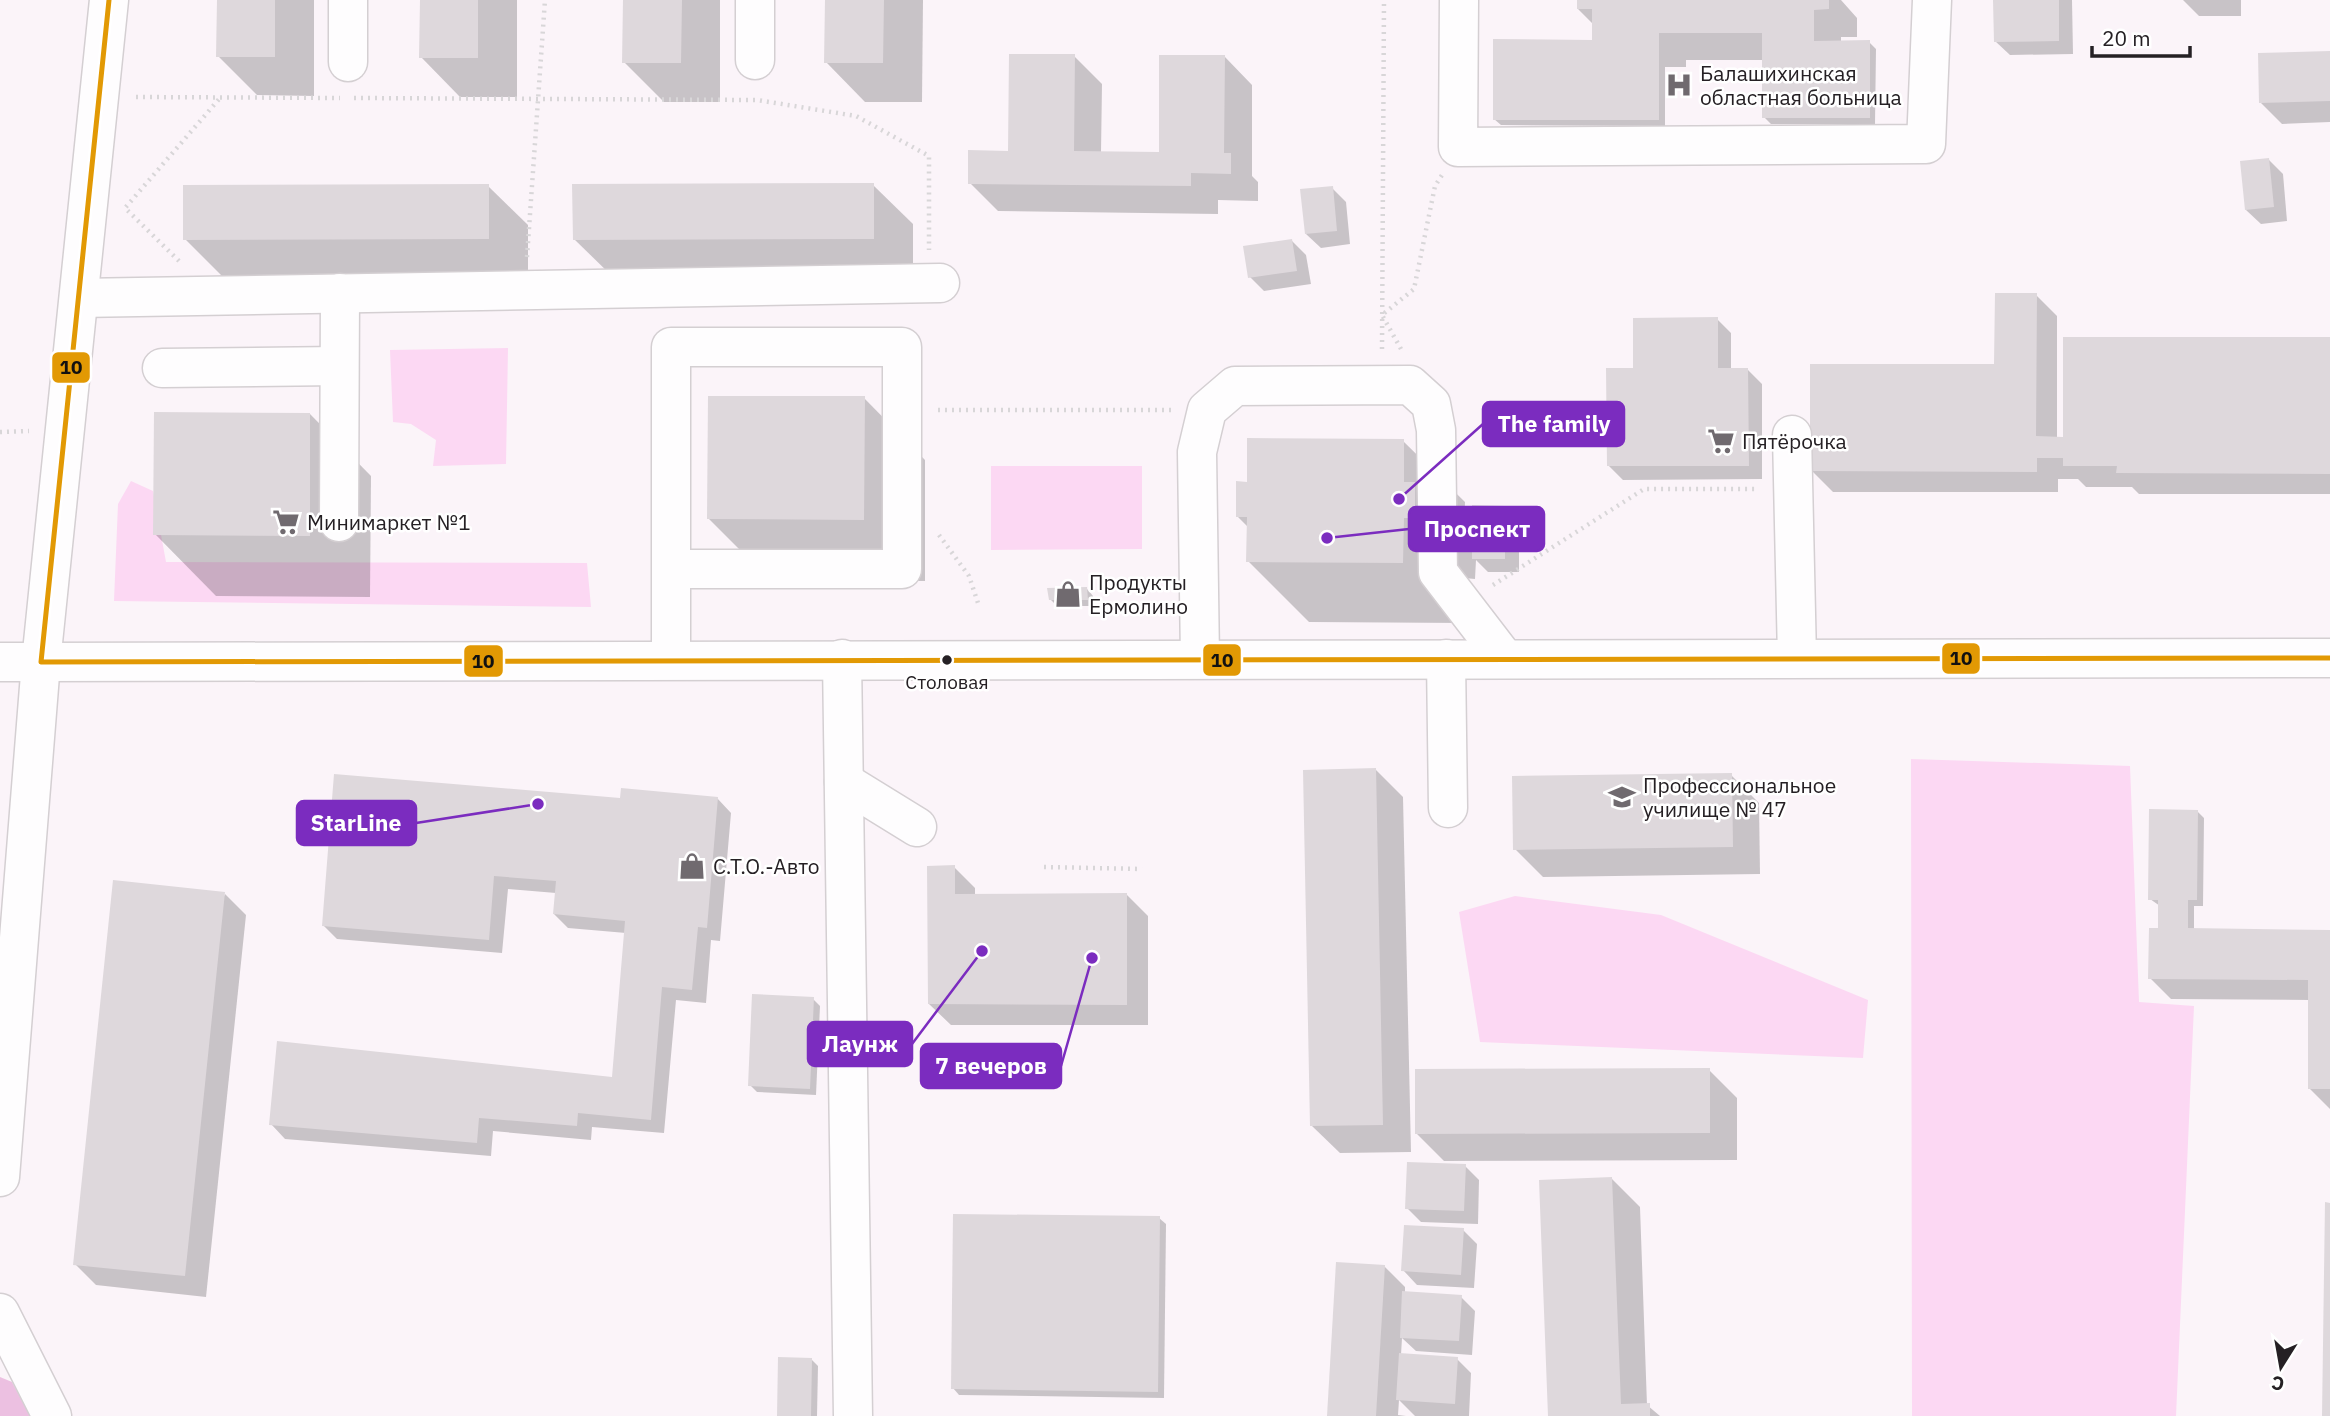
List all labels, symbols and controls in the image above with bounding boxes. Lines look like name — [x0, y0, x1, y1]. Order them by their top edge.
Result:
scale bar — [2092, 14, 2190, 58]
text: 20 m — [2102, 24, 2151, 52]
place label: Балашихинская областная больница — [1700, 59, 1902, 111]
hospital icon: Балашихинская областная больница — [1664, 70, 1694, 100]
line badge: 10 — [51, 351, 91, 384]
text: 10 — [60, 355, 82, 379]
callout: The family — [1483, 402, 1624, 446]
text: The family — [1497, 408, 1611, 438]
supermarket icon: Пятёрочка — [1706, 426, 1736, 456]
place label: Пятёрочка — [1742, 427, 1847, 455]
supermarket icon: Минимаркет №1 — [271, 507, 301, 537]
callout: Проспект — [1409, 507, 1544, 551]
place label: Минимаркет №1 — [307, 508, 471, 536]
text: Проспект — [1424, 513, 1530, 543]
place label: Продукты Ермолино — [1089, 568, 1188, 620]
shop icon: Продукты Ермолино — [1053, 579, 1083, 609]
line badge: 10 — [1941, 642, 1981, 675]
line badge: 10 — [1202, 643, 1242, 677]
line badge: 10 — [463, 644, 504, 678]
text: 10 — [1950, 646, 1972, 670]
text: 10 — [1211, 648, 1233, 672]
text: 10 — [472, 649, 494, 673]
marker: Столовая — [940, 653, 954, 667]
place label: Столовая — [905, 670, 989, 694]
place label: Профессиональное училище № 47 — [1643, 771, 1836, 823]
school or university icon: Профессиональное училище № 47 — [1607, 782, 1637, 812]
callout: StarLine — [297, 801, 416, 845]
text: StarLine — [311, 807, 401, 837]
shop icon: С.Т.О.-Авто — [677, 851, 707, 881]
place label: С.Т.О.-Авто — [713, 852, 820, 880]
callout: Лаунж — [808, 1022, 912, 1066]
text: Лаунж — [822, 1028, 898, 1058]
callout: 7 вечеров — [921, 1044, 1061, 1088]
text: 7 вечеров — [935, 1050, 1047, 1080]
north arrow — [2246, 1332, 2316, 1402]
text: С — [2269, 1371, 2286, 1397]

